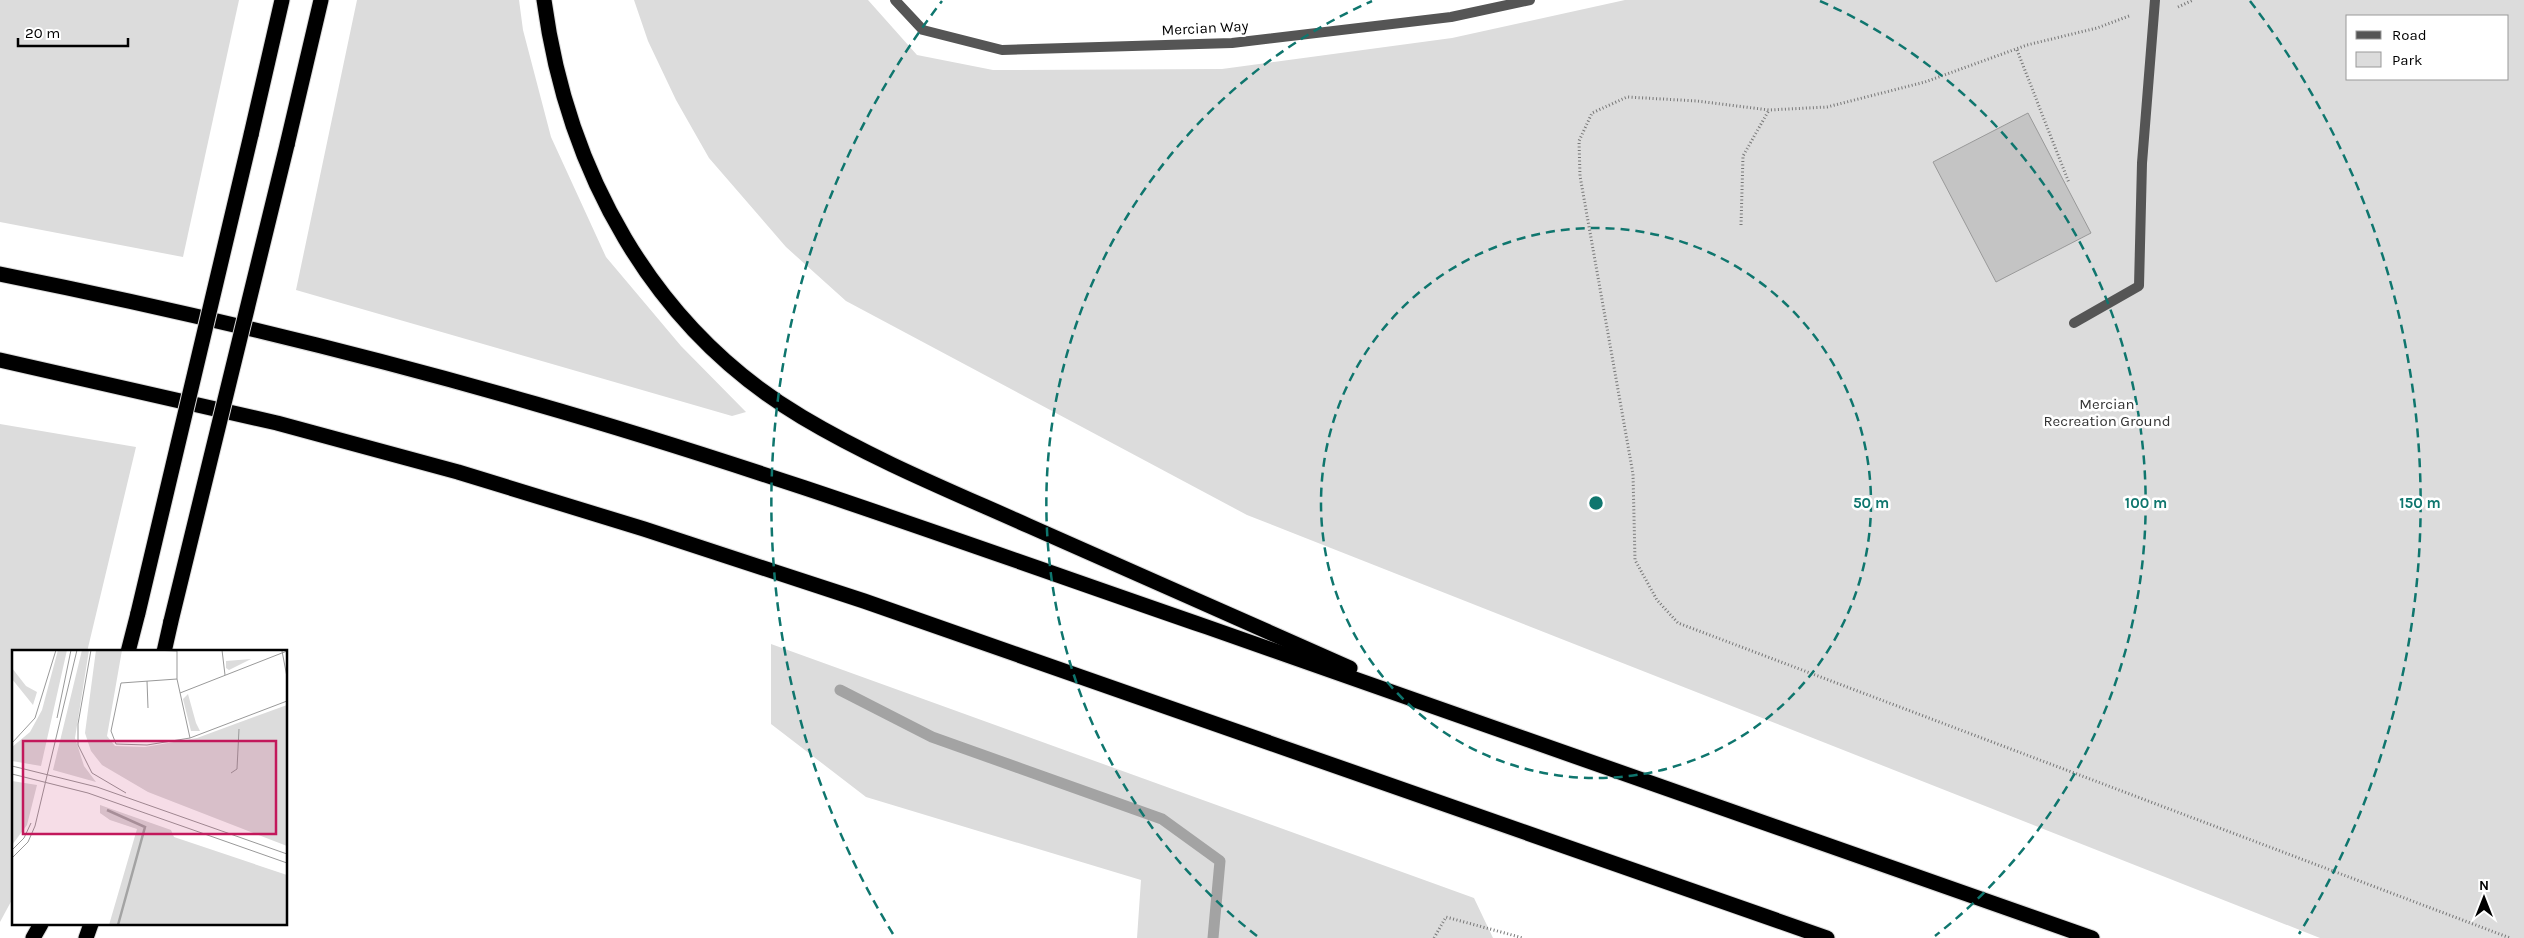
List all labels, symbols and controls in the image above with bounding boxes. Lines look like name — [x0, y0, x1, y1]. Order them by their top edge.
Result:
scale bar — [18, 15, 128, 47]
legend — [2346, 15, 2509, 80]
street label: Mercian Way — [1161, 17, 1249, 39]
text: 20 m — [25, 24, 60, 42]
text: Road — [2392, 26, 2427, 44]
text: Park — [2392, 51, 2422, 69]
park label: Mercian Recreation Ground — [2043, 395, 2171, 430]
centre of rings — [1587, 494, 1605, 512]
text: 50 m — [1853, 494, 1889, 512]
text: 100 m — [2125, 494, 2167, 512]
text: 150 m — [2399, 494, 2441, 512]
inset map — [12, 650, 288, 926]
north arrow — [2459, 873, 2509, 923]
text: N — [2479, 877, 2489, 894]

